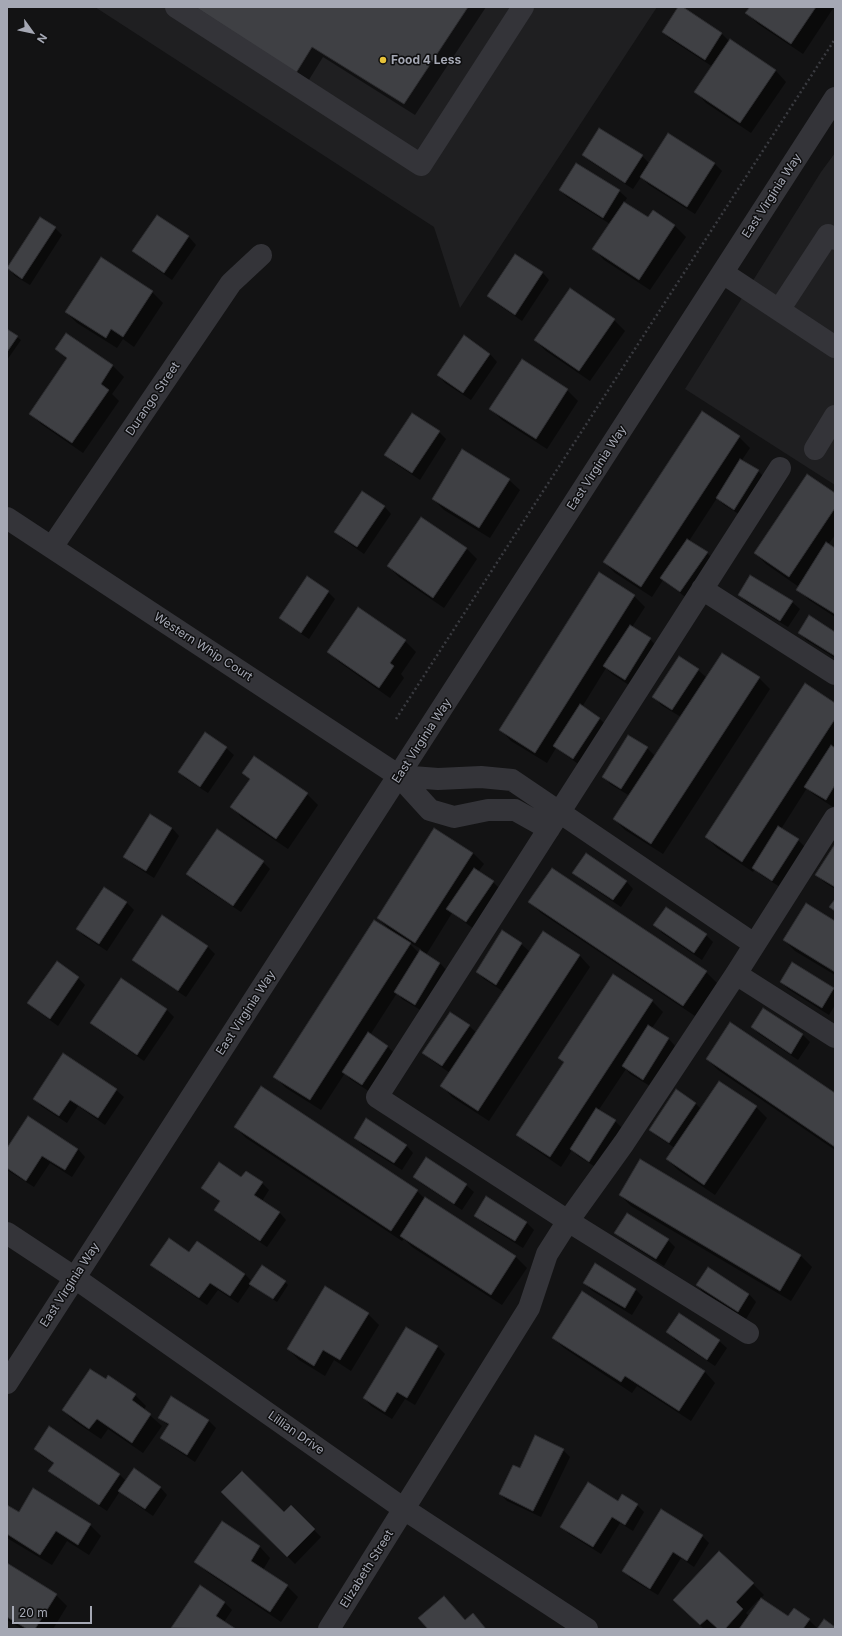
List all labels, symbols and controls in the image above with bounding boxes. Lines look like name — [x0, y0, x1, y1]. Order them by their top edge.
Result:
north arrow — [12, 12, 52, 52]
text: N — [34, 31, 50, 46]
place label: Food 4 Less — [391, 53, 461, 67]
marker: Food 4 Less — [378, 55, 388, 65]
street label: East Virginia Way — [739, 151, 805, 241]
street label: Durango Street — [123, 359, 183, 439]
street label: East Virginia Way — [564, 423, 630, 513]
street label: Western Whip Court — [151, 610, 255, 684]
street label: East Virginia Way — [389, 696, 455, 786]
street label: East Virginia Way — [213, 968, 279, 1058]
street label: East Virginia Way — [37, 1240, 103, 1330]
street label: Lillian Drive — [265, 1408, 327, 1458]
street label: Elizabeth Street — [337, 1527, 397, 1611]
scale bar — [14, 1598, 94, 1624]
text: 20 m — [19, 1605, 48, 1620]

